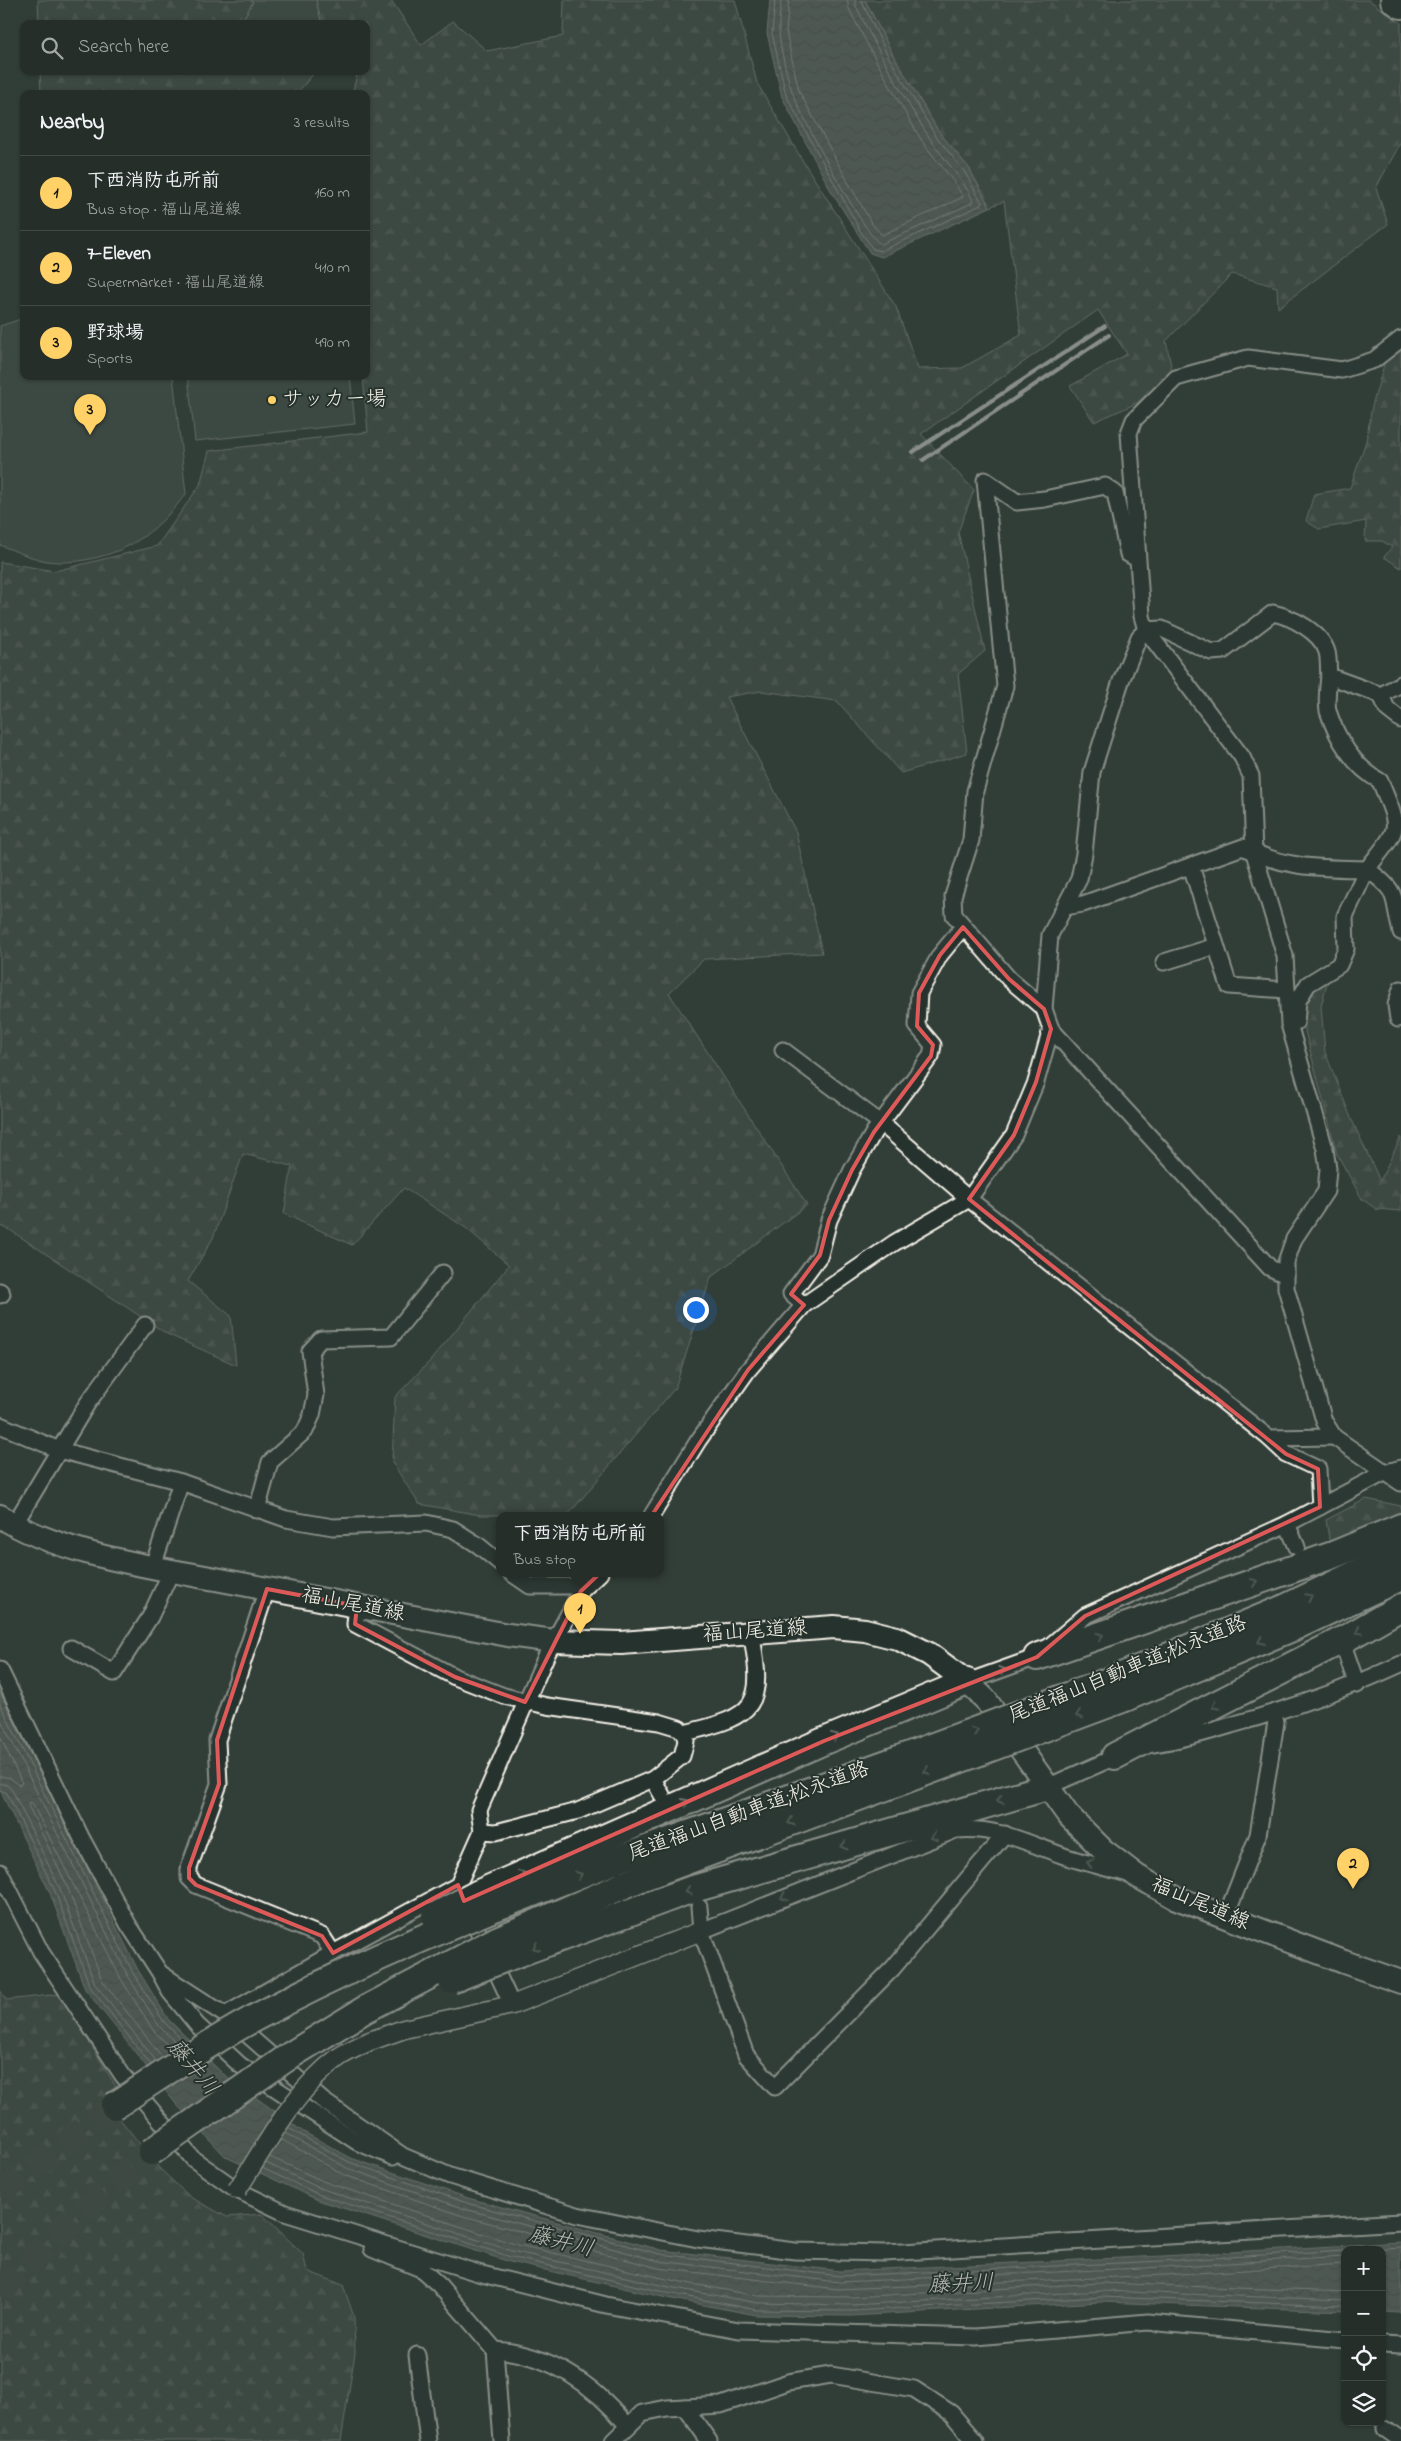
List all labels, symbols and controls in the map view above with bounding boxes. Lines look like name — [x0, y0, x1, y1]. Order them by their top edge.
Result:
search box — [20, 20, 370, 75]
icon: search — [38, 34, 66, 62]
text: Search here — [78, 34, 169, 61]
text: Nearby — [40, 108, 104, 138]
text: 3 results — [294, 111, 350, 135]
text: 下西消防屯所前 — [87, 168, 220, 195]
text: 1 — [53, 181, 59, 205]
text: 160 m — [315, 181, 350, 205]
text: Bus stop · 福山尾道線 — [87, 198, 241, 222]
text: 7-Eleven — [87, 241, 151, 268]
text: 2 — [52, 256, 60, 280]
text: 410 m — [315, 256, 350, 280]
text: Supermarket · 福山尾道線 — [87, 271, 264, 295]
text: 野球場 — [87, 320, 144, 347]
text: 3 — [53, 331, 59, 355]
text: 490 m — [315, 331, 350, 355]
text: Sports — [87, 347, 133, 371]
place label: サッカー場 — [282, 385, 387, 415]
pin: 3 — [74, 394, 106, 435]
marker: サッカー場 — [266, 394, 278, 406]
your location — [683, 1297, 709, 1323]
popup — [496, 1512, 664, 1577]
text: 下西消防屯所前 — [513, 1521, 647, 1548]
text: Bus stop — [513, 1548, 576, 1572]
one-way arrow — [1249, 1578, 1257, 1588]
street label: 福山尾道線 — [299, 1580, 407, 1630]
one-way arrow — [1304, 1592, 1313, 1603]
pin: 1 — [564, 1593, 596, 1634]
street label: 尾道福山自動車道;松永道路 — [1004, 1608, 1252, 1732]
street label: 福山尾道線 — [702, 1613, 808, 1651]
one-way arrow — [1355, 1625, 1364, 1635]
one-way arrow — [1095, 1631, 1104, 1641]
one-way arrow — [1257, 1635, 1266, 1645]
one-way arrow — [998, 1666, 1006, 1676]
one-way arrow — [1211, 1700, 1220, 1710]
one-way arrow — [1075, 1709, 1084, 1719]
one-way arrow — [970, 1726, 978, 1736]
one-way arrow — [830, 1732, 839, 1743]
street label: 尾道福山自動車道;松永道路 — [624, 1754, 874, 1870]
one-way arrow — [923, 1765, 932, 1775]
one-way arrow — [997, 1795, 1005, 1805]
one-way arrow — [681, 1797, 690, 1808]
one-way arrow — [787, 1816, 796, 1826]
one-way arrow — [931, 1831, 939, 1841]
one-way arrow — [841, 1840, 849, 1850]
pin: 2 — [1337, 1848, 1369, 1889]
one-way arrow — [1086, 1858, 1095, 1869]
one-way arrow — [517, 1870, 526, 1881]
street label: 福山尾道線 — [1146, 1870, 1254, 1938]
one-way arrow — [574, 1871, 583, 1881]
one-way arrow — [685, 1885, 693, 1895]
one-way arrow — [780, 1891, 789, 1902]
one-way arrow — [532, 1940, 541, 1951]
water label: 藤井川 — [159, 2032, 225, 2104]
water label: 藤井川 — [525, 2219, 597, 2267]
map controls — [1341, 2246, 1386, 2426]
button: + — [1341, 2246, 1386, 2291]
water label: 藤井川 — [927, 2268, 995, 2302]
button: − — [1341, 2291, 1386, 2336]
button: locate — [1341, 2336, 1386, 2381]
button: layers — [1341, 2381, 1386, 2426]

